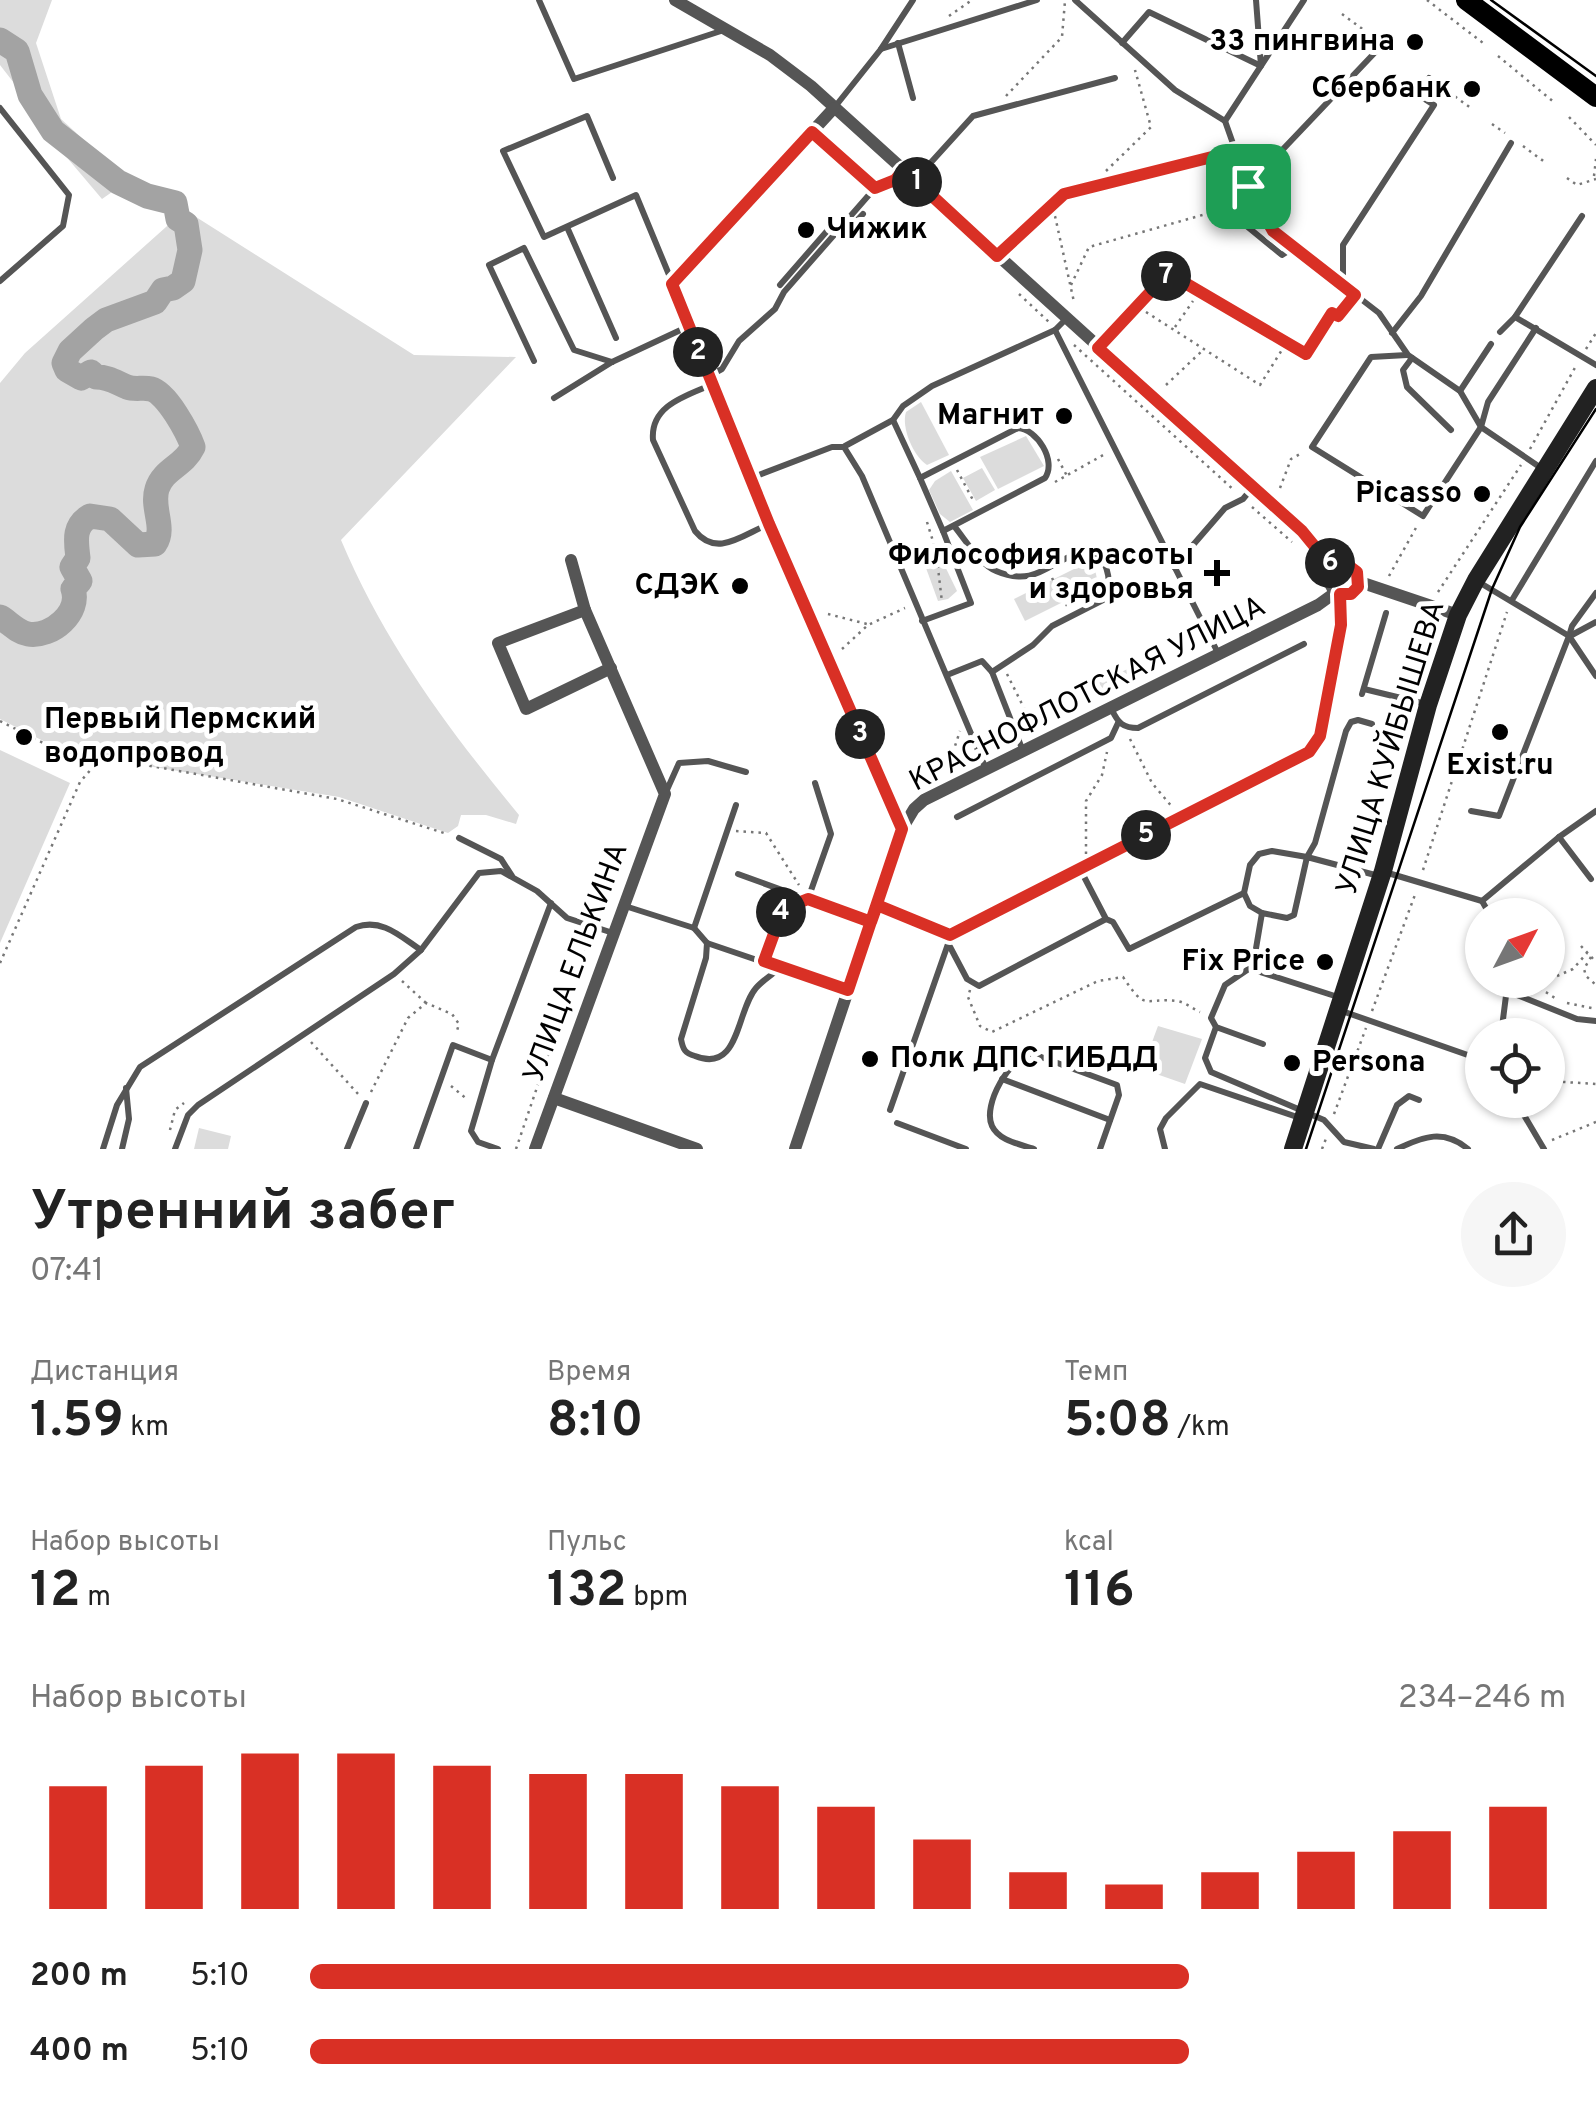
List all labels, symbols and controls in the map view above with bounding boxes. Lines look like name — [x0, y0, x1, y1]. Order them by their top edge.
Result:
place label: 33 пингвина — [1209, 24, 1395, 61]
marker: 33 пингвина — [1404, 31, 1426, 53]
place label: Сбербанк — [1311, 71, 1452, 108]
marker: Сбербанк — [1461, 78, 1483, 100]
pin — [1206, 144, 1291, 229]
pin: 1 — [892, 157, 942, 207]
icon: arrive — [1221, 159, 1276, 214]
text: 1 — [911, 164, 923, 200]
place label: Чижик — [826, 212, 928, 249]
marker: Чижик — [795, 219, 817, 241]
pin: 7 — [1141, 251, 1191, 301]
text: 7 — [1158, 258, 1174, 294]
pin: 2 — [673, 327, 723, 377]
text: 2 — [689, 334, 707, 370]
place label: Магнит — [937, 398, 1044, 435]
marker: Магнит — [1053, 405, 1075, 427]
place label: Picasso — [1355, 476, 1462, 513]
marker: Picasso — [1471, 483, 1493, 505]
place label: Философия красоты и здоровья — [888, 538, 1194, 609]
pin: 6 — [1305, 538, 1355, 588]
text: 6 — [1321, 545, 1339, 581]
marker: Философия красоты и здоровья — [1204, 560, 1230, 586]
place label: СДЭК — [634, 568, 720, 605]
marker: СДЭК — [729, 575, 751, 597]
street label: КРАСНОФЛОТСКАЯ УЛИЦА — [904, 589, 1272, 801]
street label: УЛИЦА КУЙБЫШЕВА — [1327, 595, 1454, 900]
place label: Первый Пермский водопровод — [44, 702, 316, 773]
pin: 3 — [835, 709, 885, 759]
text: 3 — [852, 716, 868, 752]
marker: Exist.ru — [1489, 721, 1511, 743]
marker: Первый Пермский водопровод — [13, 726, 35, 748]
place label: Exist.ru — [1446, 748, 1554, 785]
pin: 5 — [1121, 810, 1171, 860]
text: 5 — [1137, 817, 1155, 853]
street label: УЛИЦА ЕЛЬКИНА — [516, 838, 638, 1088]
pin: 4 — [756, 887, 806, 937]
text: 4 — [772, 894, 790, 930]
north arrow — [1465, 898, 1565, 998]
map controls — [1465, 898, 1565, 1118]
place label: Fix Price — [1182, 944, 1305, 981]
marker: Fix Price — [1314, 951, 1336, 973]
button: locate — [1465, 1018, 1565, 1118]
place label: Полк ДПС ГИБДД — [890, 1041, 1158, 1078]
place label: Persona — [1312, 1045, 1426, 1082]
marker: Полк ДПС ГИБДД — [859, 1048, 881, 1070]
marker: Persona — [1281, 1052, 1303, 1074]
text: Утренний забег — [30, 1179, 455, 1249]
button: share — [1461, 1182, 1566, 1287]
text: 07:41 — [30, 1252, 104, 1292]
text: Дистанция — [30, 1355, 179, 1391]
text: Время — [547, 1355, 631, 1391]
text: Темп — [1064, 1355, 1128, 1391]
text: 1.59 — [30, 1391, 124, 1454]
text: 8:10 — [547, 1391, 643, 1454]
text: 5:08 — [1064, 1391, 1171, 1454]
text: km — [124, 1410, 169, 1446]
text: /km — [1171, 1410, 1230, 1446]
text: Набор высоты — [30, 1525, 220, 1561]
text: Пульс — [547, 1525, 627, 1561]
text: kcal — [1064, 1525, 1114, 1561]
text: 12 — [30, 1561, 81, 1624]
text: 132 — [547, 1561, 627, 1624]
text: 116 — [1064, 1561, 1135, 1624]
text: m — [81, 1580, 111, 1616]
text: bpm — [627, 1580, 688, 1616]
text: Набор высоты — [30, 1679, 247, 1719]
text: 234–246 m — [1398, 1679, 1566, 1719]
text: 200 m — [30, 1957, 128, 1997]
text: 5:10 — [190, 1957, 250, 1997]
text: 400 m — [30, 2032, 129, 2072]
text: 5:10 — [190, 2032, 250, 2072]

